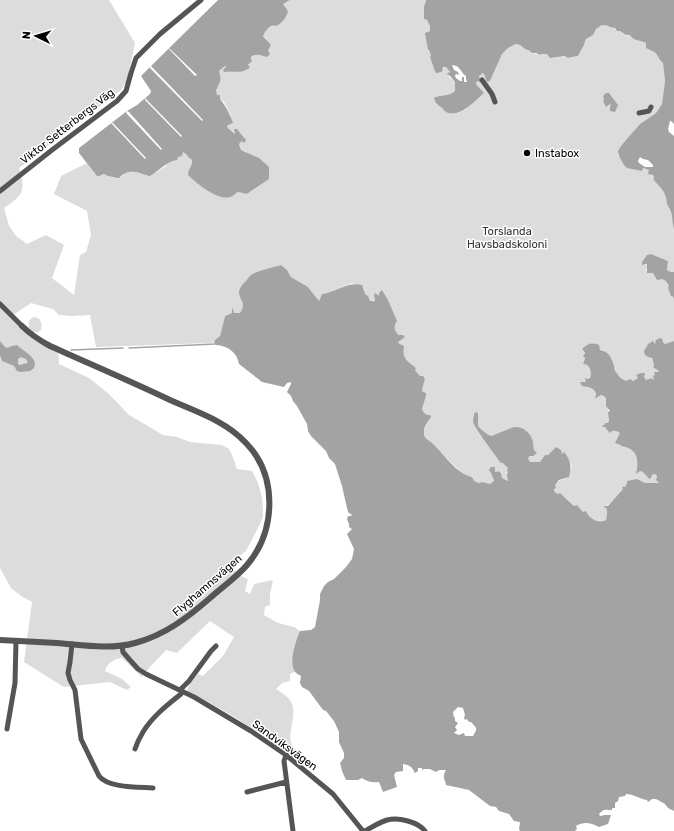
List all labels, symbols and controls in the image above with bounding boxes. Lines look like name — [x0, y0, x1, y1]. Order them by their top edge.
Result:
north arrow — [16, 16, 56, 56]
text: N — [20, 31, 33, 40]
street label: Viktor Setterbergs Väg — [18, 86, 117, 167]
place label: Instabox — [535, 147, 579, 160]
marker: Instabox — [522, 148, 532, 158]
park label: Torslanda Havsbadskoloni — [467, 225, 547, 251]
street label: Flyghamnsvägen — [170, 552, 245, 619]
street label: Sandviksvägen — [250, 717, 320, 773]

